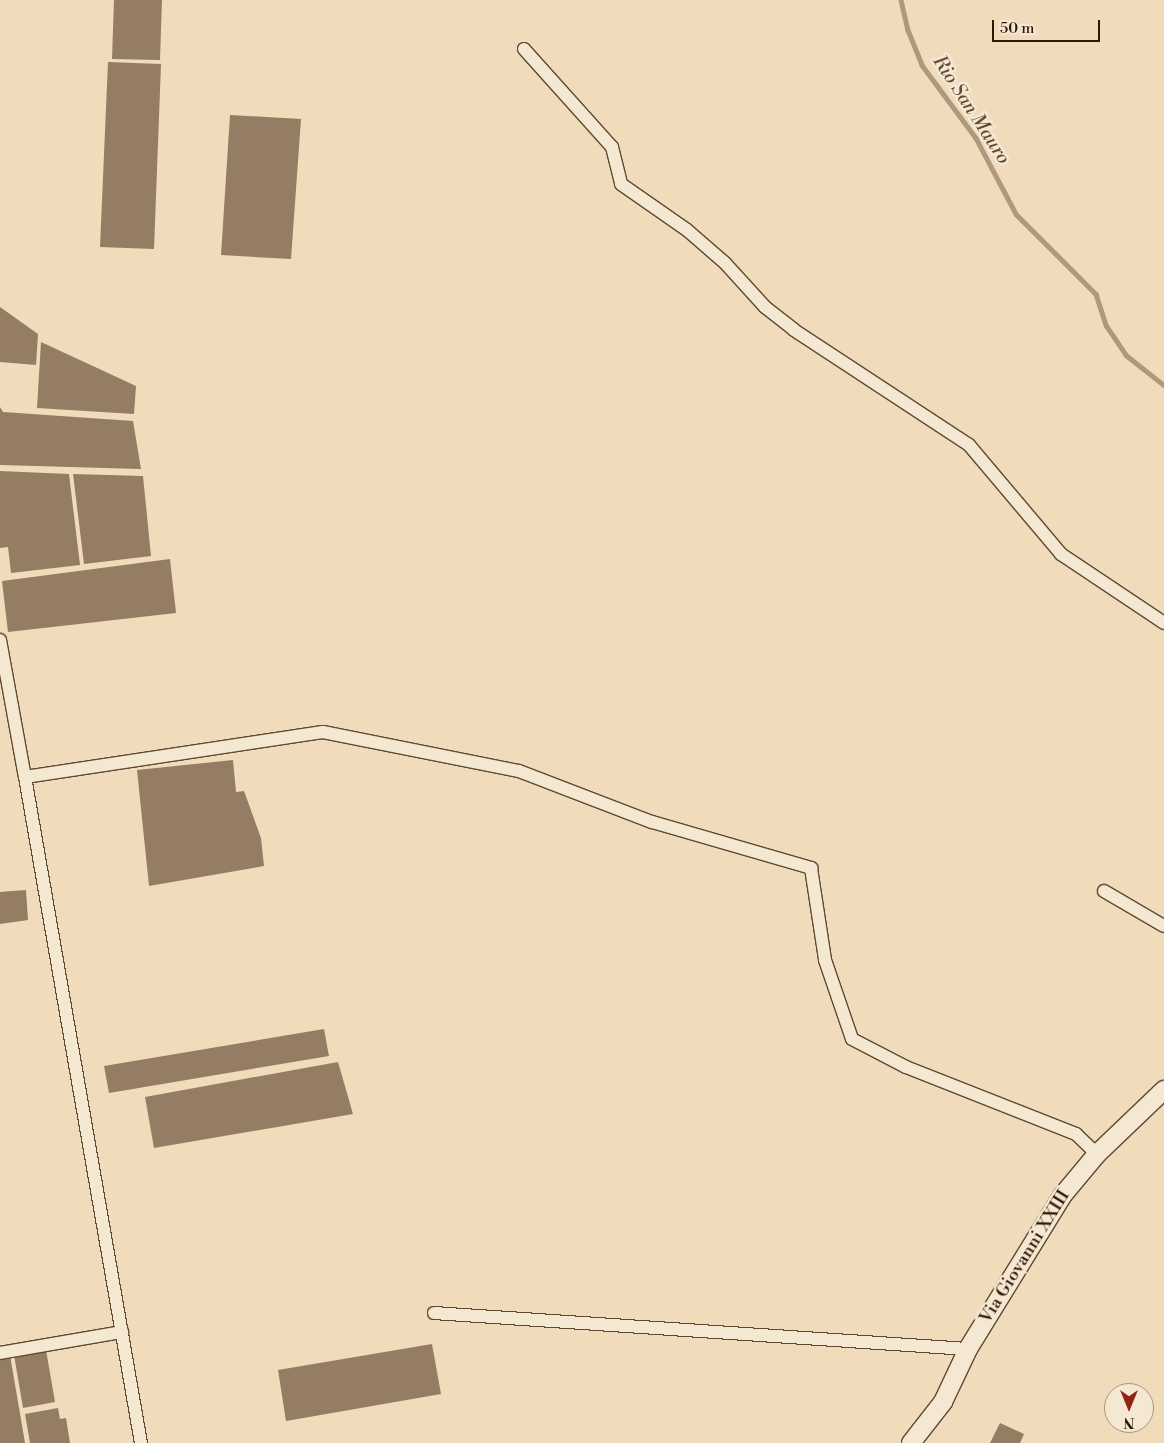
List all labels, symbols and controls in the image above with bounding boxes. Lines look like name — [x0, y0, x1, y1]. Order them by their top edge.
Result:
scale bar — [994, 10, 1102, 42]
text: 50 m — [1000, 19, 1034, 38]
water label: Rio San Mauro — [927, 51, 1015, 169]
street label: Via Giovanni XXIII — [975, 1186, 1075, 1328]
north arrow — [1104, 1383, 1154, 1433]
text: N — [1123, 1413, 1135, 1431]

